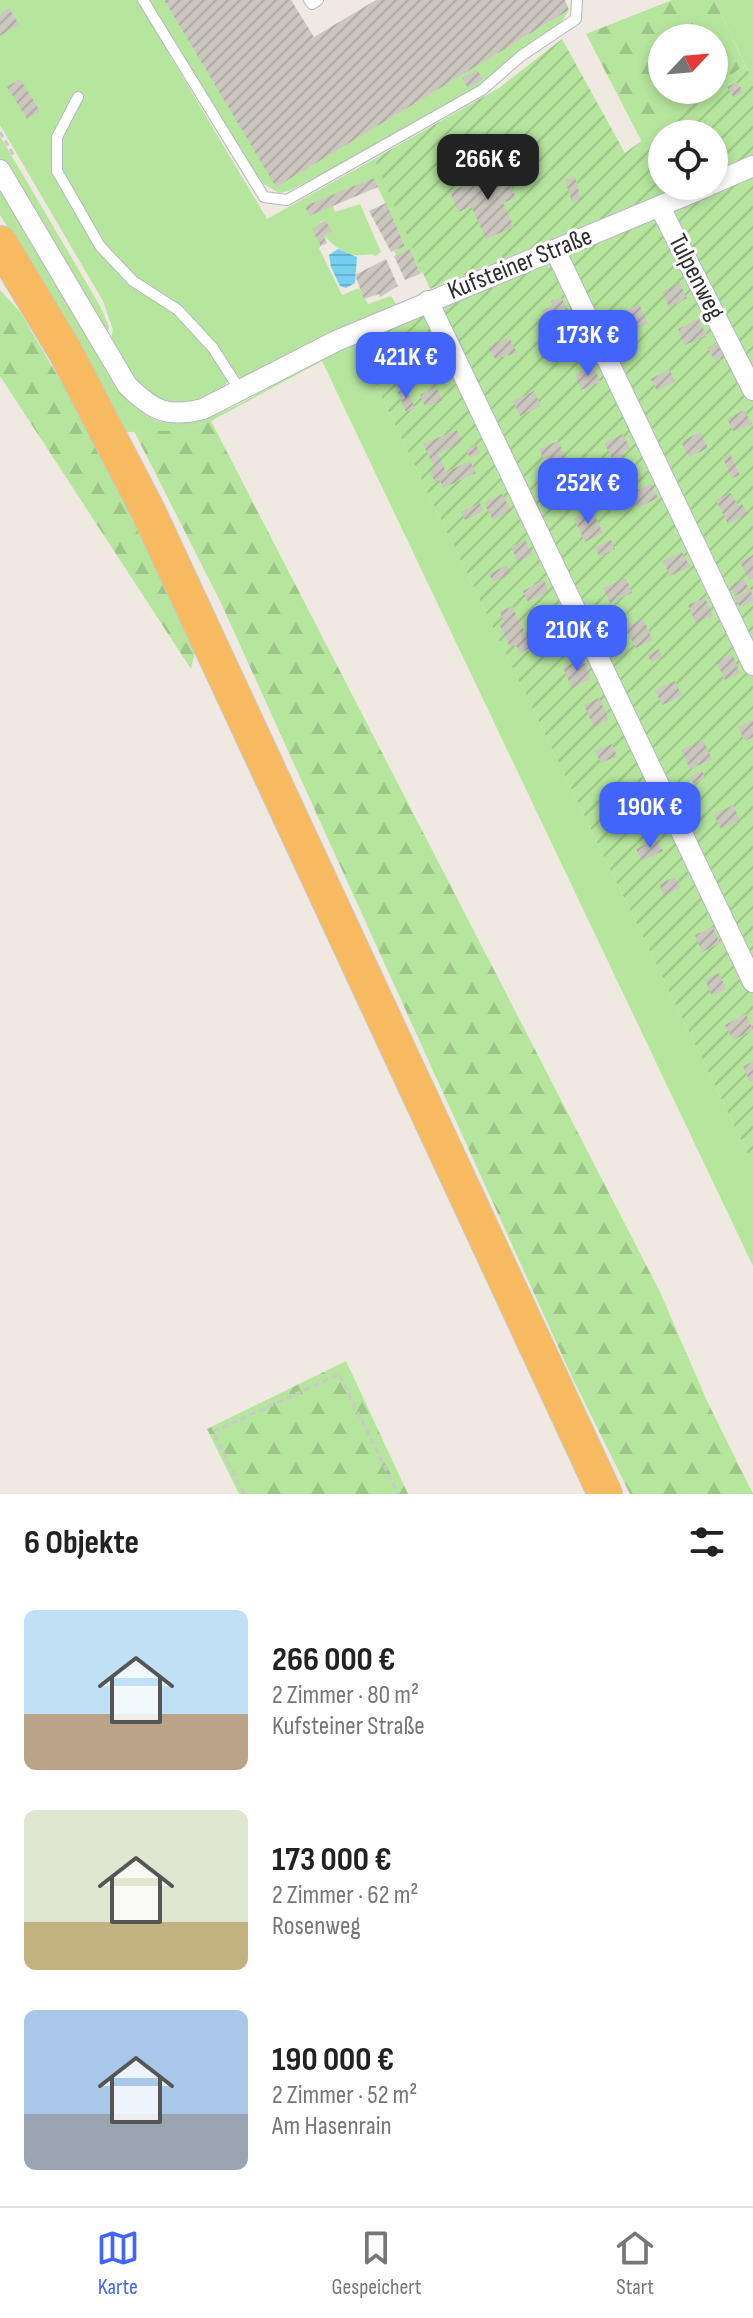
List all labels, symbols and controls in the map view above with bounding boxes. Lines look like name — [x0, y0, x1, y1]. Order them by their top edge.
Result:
north arrow — [648, 24, 728, 104]
map controls — [648, 24, 728, 200]
button: locate — [648, 120, 728, 200]
pin: 266K € — [423, 134, 553, 202]
text: 266K € — [455, 144, 521, 175]
street label: Kufsteiner Straße — [443, 221, 597, 307]
street label: Tulpenweg — [661, 229, 731, 325]
pin: 173K € — [523, 310, 653, 378]
text: 173K € — [556, 320, 620, 351]
pin: 421K € — [341, 332, 471, 400]
text: 421K € — [374, 342, 438, 373]
pin: 252K € — [523, 458, 653, 526]
text: 252K € — [556, 468, 620, 499]
pin: 210K € — [512, 605, 642, 673]
text: 210K € — [545, 615, 609, 646]
pin: 190K € — [585, 782, 715, 850]
text: 190K € — [617, 792, 683, 823]
icon: filters — [685, 1520, 729, 1564]
text: 6 Objekte — [24, 1522, 139, 1563]
text: 266 000 € — [272, 1639, 395, 1680]
icon: home — [88, 1642, 184, 1738]
text: 2 Zimmer · 80 m² — [272, 1680, 419, 1711]
text: Kufsteiner Straße — [272, 1711, 425, 1742]
text: 173 000 € — [272, 1839, 392, 1880]
icon: home — [88, 1842, 184, 1938]
text: 2 Zimmer · 62 m² — [272, 1880, 418, 1911]
text: Rosenweg — [272, 1911, 361, 1942]
text: 190 000 € — [272, 2039, 394, 2080]
icon: home — [88, 2042, 184, 2138]
text: 2 Zimmer · 52 m² — [272, 2080, 417, 2111]
text: Am Hasenrain — [272, 2111, 392, 2142]
tab: Karte — [96, 2226, 140, 2301]
tab: Gespeichert — [331, 2226, 422, 2301]
tab: Start — [613, 2226, 657, 2301]

